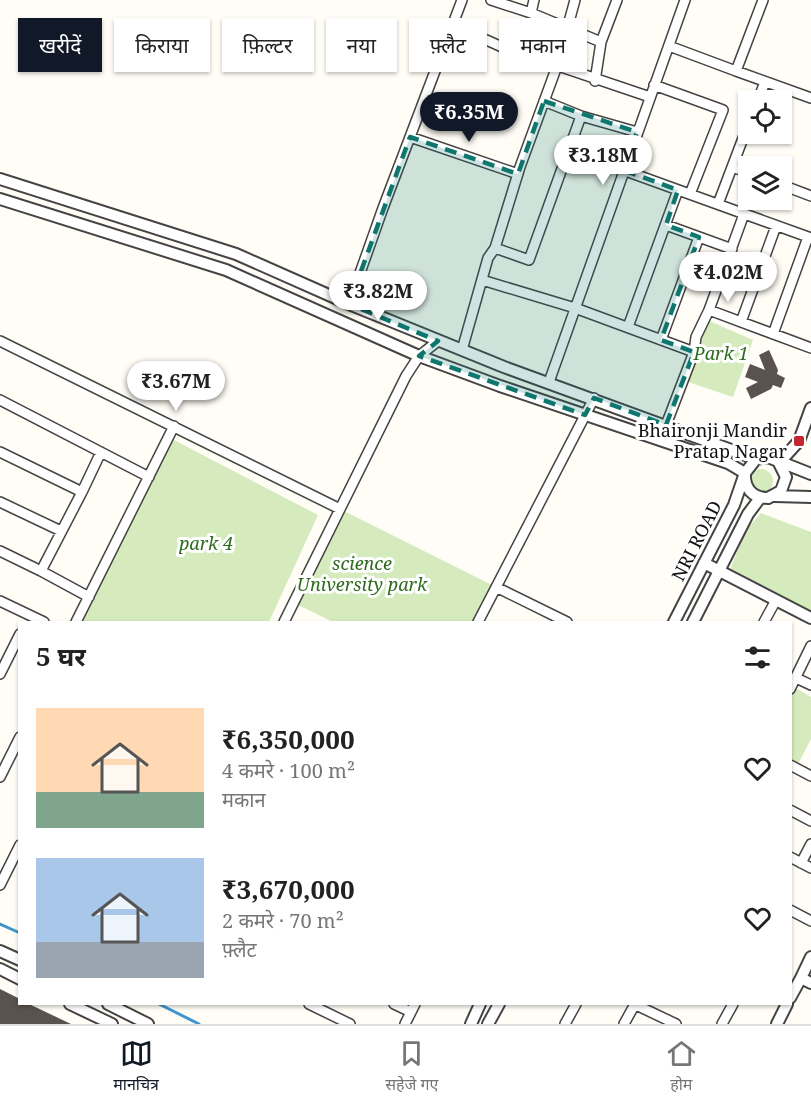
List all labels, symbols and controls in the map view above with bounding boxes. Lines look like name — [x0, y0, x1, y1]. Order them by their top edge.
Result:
chip: खरीदें — [18, 18, 102, 72]
chip: किराया — [114, 18, 210, 72]
chip: फ़िल्टर — [222, 18, 314, 72]
chip: नया — [326, 18, 397, 72]
chip: फ़्लैट — [409, 18, 487, 72]
chip: मकान — [499, 18, 587, 72]
map controls — [738, 90, 792, 210]
button: locate — [738, 90, 792, 144]
pin: ₹6.35M — [420, 92, 518, 143]
text: ₹6.35M — [434, 98, 504, 125]
pin: ₹3.18M — [554, 135, 652, 186]
text: ₹3.18M — [568, 141, 638, 168]
button: layers — [738, 156, 792, 210]
pin: ₹4.02M — [679, 252, 777, 303]
text: ₹4.02M — [693, 258, 763, 285]
pin: ₹3.82M — [329, 271, 427, 322]
text: ₹3.82M — [343, 277, 413, 304]
park label: Park 1 — [693, 341, 749, 365]
pin: ₹3.67M — [127, 361, 225, 412]
text: ₹3.67M — [141, 367, 211, 394]
place label: Bhaironji Mandir Pratap Nagar — [638, 418, 788, 463]
marker: Bhaironji Mandir Pratap Nagar — [792, 434, 806, 448]
street label: NRI ROAD — [666, 496, 727, 585]
park label: park 4 — [178, 531, 233, 555]
park label: science University park — [297, 551, 428, 596]
text: 5 घर — [36, 638, 86, 674]
icon: filters — [741, 641, 774, 674]
text: ₹6,350,000 — [222, 721, 355, 757]
icon: home — [84, 732, 156, 804]
icon: heart — [741, 752, 774, 785]
text: 4 कमरे · 100 m² — [222, 757, 355, 784]
text: मकान — [222, 786, 266, 813]
text: ₹3,670,000 — [222, 871, 355, 907]
icon: home — [84, 882, 156, 954]
icon: heart — [741, 902, 774, 935]
text: 2 कमरे · 70 m² — [222, 907, 344, 934]
text: फ़्लैट — [222, 936, 257, 963]
tab: मानचित्र — [113, 1037, 159, 1097]
tab: सहेजे गए — [385, 1037, 438, 1097]
tab: होम — [665, 1037, 698, 1097]

